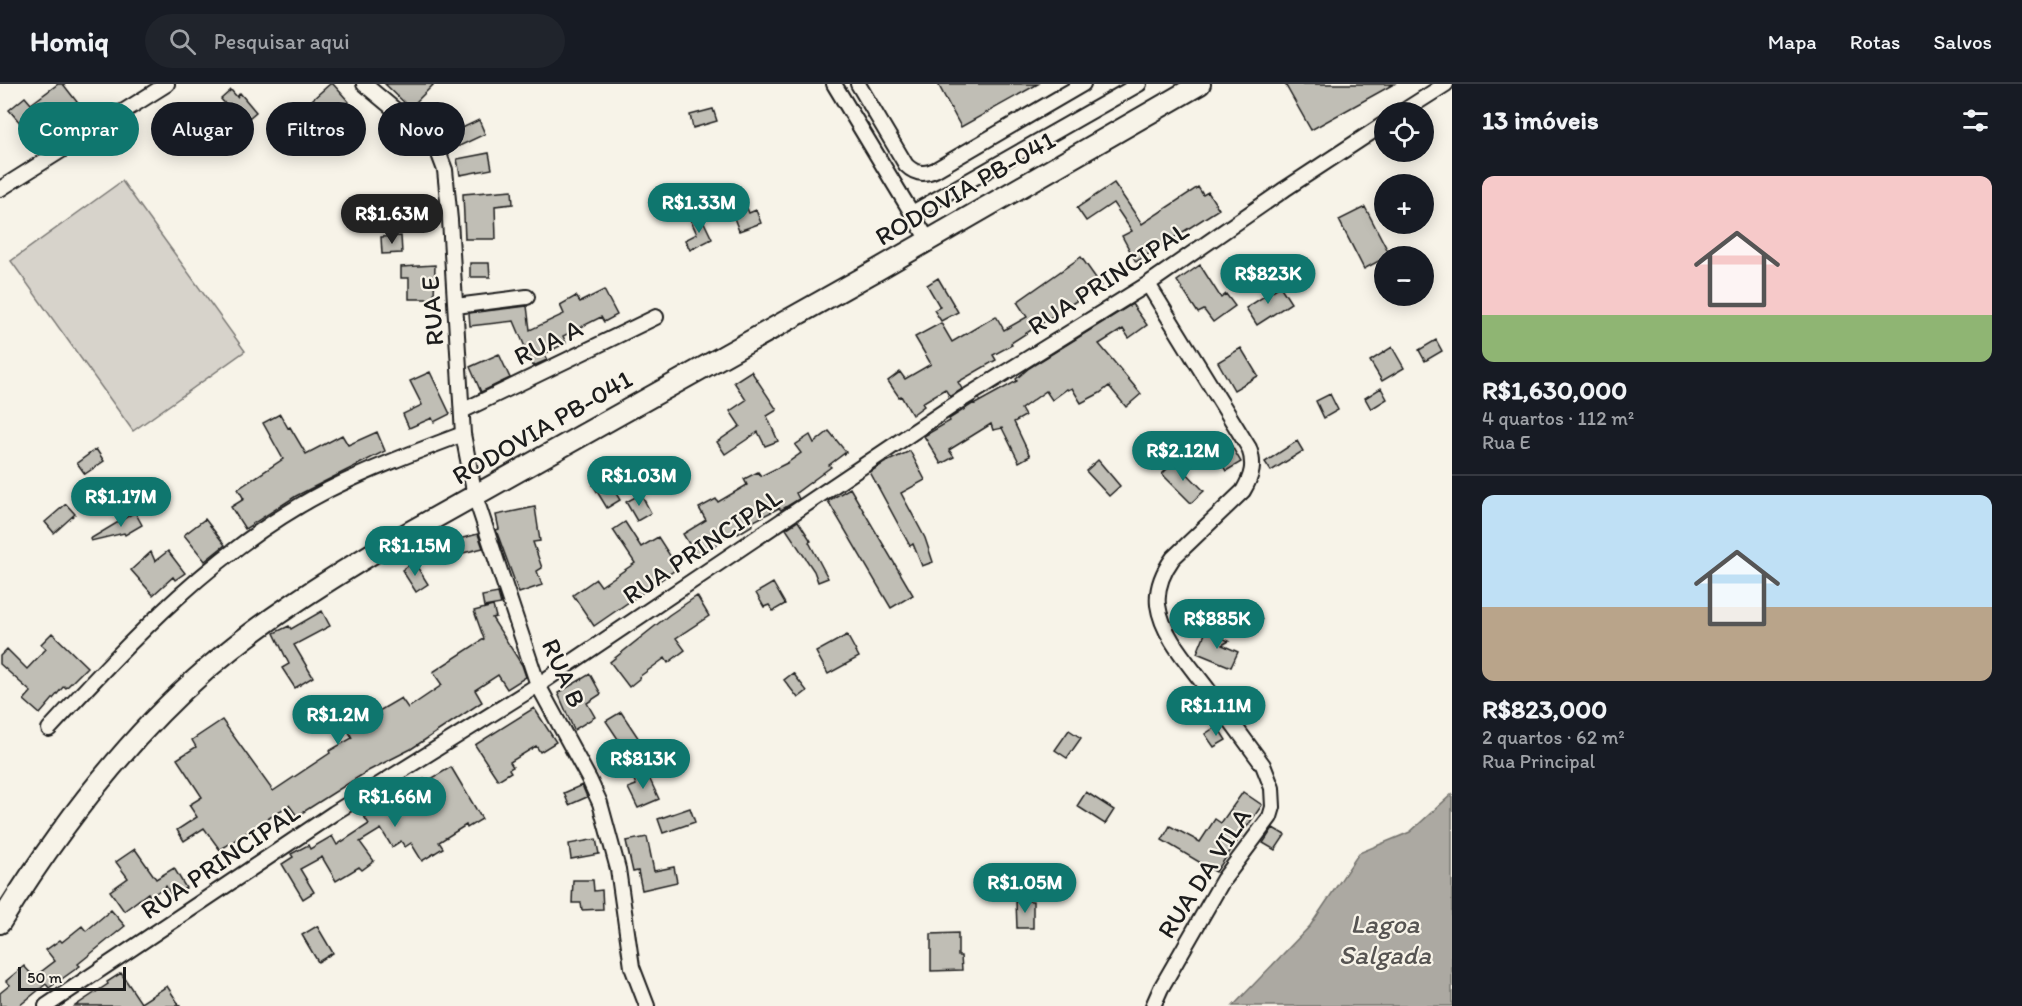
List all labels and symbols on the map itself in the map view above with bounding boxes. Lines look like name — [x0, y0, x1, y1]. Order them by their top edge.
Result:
street label: RODOVIA PB-041 — [869, 123, 1061, 253]
pin: R$1.33M — [644, 183, 754, 234]
pin: R$1.63M — [337, 194, 447, 245]
street label: RUA PRINCIPAL — [1022, 214, 1194, 342]
pin: R$823K — [1219, 254, 1317, 305]
street label: RUA E — [414, 275, 450, 347]
street label: RUA A — [509, 312, 588, 372]
street label: RODOVIA PB-041 — [446, 362, 638, 492]
pin: R$2.12M — [1128, 431, 1238, 482]
pin: R$1.03M — [584, 456, 694, 507]
pin: R$1.17M — [66, 477, 176, 528]
street label: RUA PRINCIPAL — [616, 481, 788, 611]
pin: R$1.15M — [360, 526, 470, 577]
pin: R$885K — [1168, 599, 1266, 650]
street label: RUA B — [535, 634, 593, 712]
pin: R$1.11M — [1161, 686, 1271, 737]
pin: R$1.2M — [289, 695, 387, 746]
pin: R$813K — [594, 739, 692, 790]
pin: R$1.66M — [340, 777, 450, 828]
street label: RUA PRINCIPAL — [134, 796, 306, 926]
street label: RUA DA VILA — [1150, 801, 1258, 944]
pin: R$1.05M — [970, 863, 1080, 914]
water label: Lagoa Salgada — [1339, 907, 1432, 971]
scale bar — [18, 964, 126, 992]

